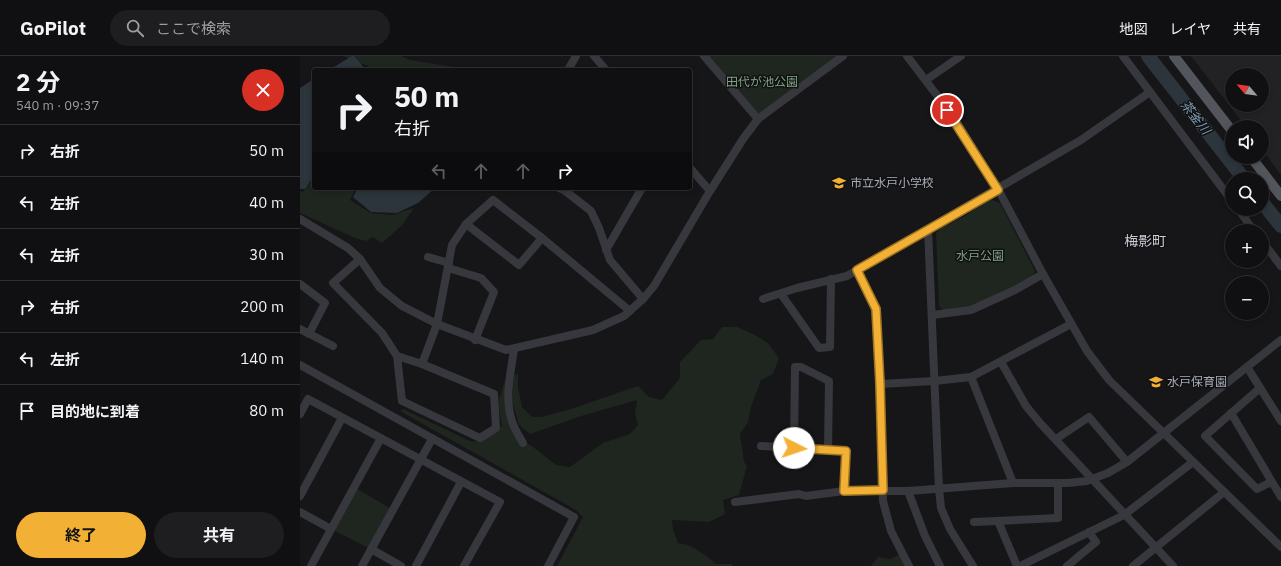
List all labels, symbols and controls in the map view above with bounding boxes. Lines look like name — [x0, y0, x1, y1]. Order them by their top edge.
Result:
search box — [110, 10, 390, 46]
text: GoPilot — [20, 16, 86, 40]
icon: search — [124, 17, 146, 39]
text: ここで検索 — [156, 19, 231, 38]
text: 地図 — [1119, 20, 1147, 38]
text: レイヤ — [1169, 20, 1211, 38]
text: 共有 — [1233, 20, 1261, 38]
text: 2 分 — [16, 66, 60, 98]
north arrow — [1225, 68, 1269, 112]
map controls — [1225, 68, 1269, 320]
button: close — [242, 69, 284, 111]
park label: 田代が池公園 — [726, 74, 798, 89]
text: 50 m — [394, 78, 459, 115]
icon: right — [328, 84, 380, 136]
pin — [930, 93, 964, 127]
text: 540 m · 09:37 — [16, 97, 99, 114]
water label: 茶釜川 — [1177, 97, 1216, 139]
icon: arrive — [936, 99, 958, 121]
text: 右折 — [394, 117, 430, 140]
button: sound — [1225, 120, 1269, 164]
icon: right — [16, 140, 38, 162]
text: 50 m — [249, 141, 284, 160]
text: 右折 — [50, 142, 80, 161]
icon: left — [428, 160, 450, 182]
icon: ahead — [470, 160, 492, 182]
icon: ahead — [512, 160, 534, 182]
icon: right — [554, 160, 576, 182]
button: search — [1225, 172, 1269, 216]
school or university icon: 市立水戸小学校 — [831, 175, 847, 191]
place label: 市立水戸小学校 — [850, 175, 934, 190]
icon: left — [16, 192, 38, 214]
text: 40 m — [249, 193, 284, 212]
text: 左折 — [50, 194, 80, 213]
button: + — [1225, 224, 1269, 268]
district label: 梅影町 — [1124, 232, 1166, 250]
icon: left — [16, 244, 38, 266]
text: 30 m — [249, 245, 284, 264]
text: 左折 — [50, 246, 80, 265]
park label: 水戸公園 — [956, 248, 1004, 263]
button: − — [1225, 276, 1269, 320]
icon: right — [16, 296, 38, 318]
text: 200 m — [240, 297, 284, 316]
text: 右折 — [50, 298, 80, 317]
icon: left — [16, 348, 38, 370]
text: 140 m — [240, 349, 284, 368]
text: 左折 — [50, 350, 80, 369]
school or university icon: 水戸保育園 — [1148, 374, 1164, 390]
place label: 水戸保育園 — [1167, 374, 1227, 389]
icon: arrive — [16, 400, 38, 422]
text: 80 m — [249, 401, 284, 420]
text: 目的地に到着 — [50, 402, 140, 421]
position arrow — [773, 427, 815, 469]
button: 終了 — [16, 512, 146, 558]
button: 共有 — [154, 512, 284, 558]

